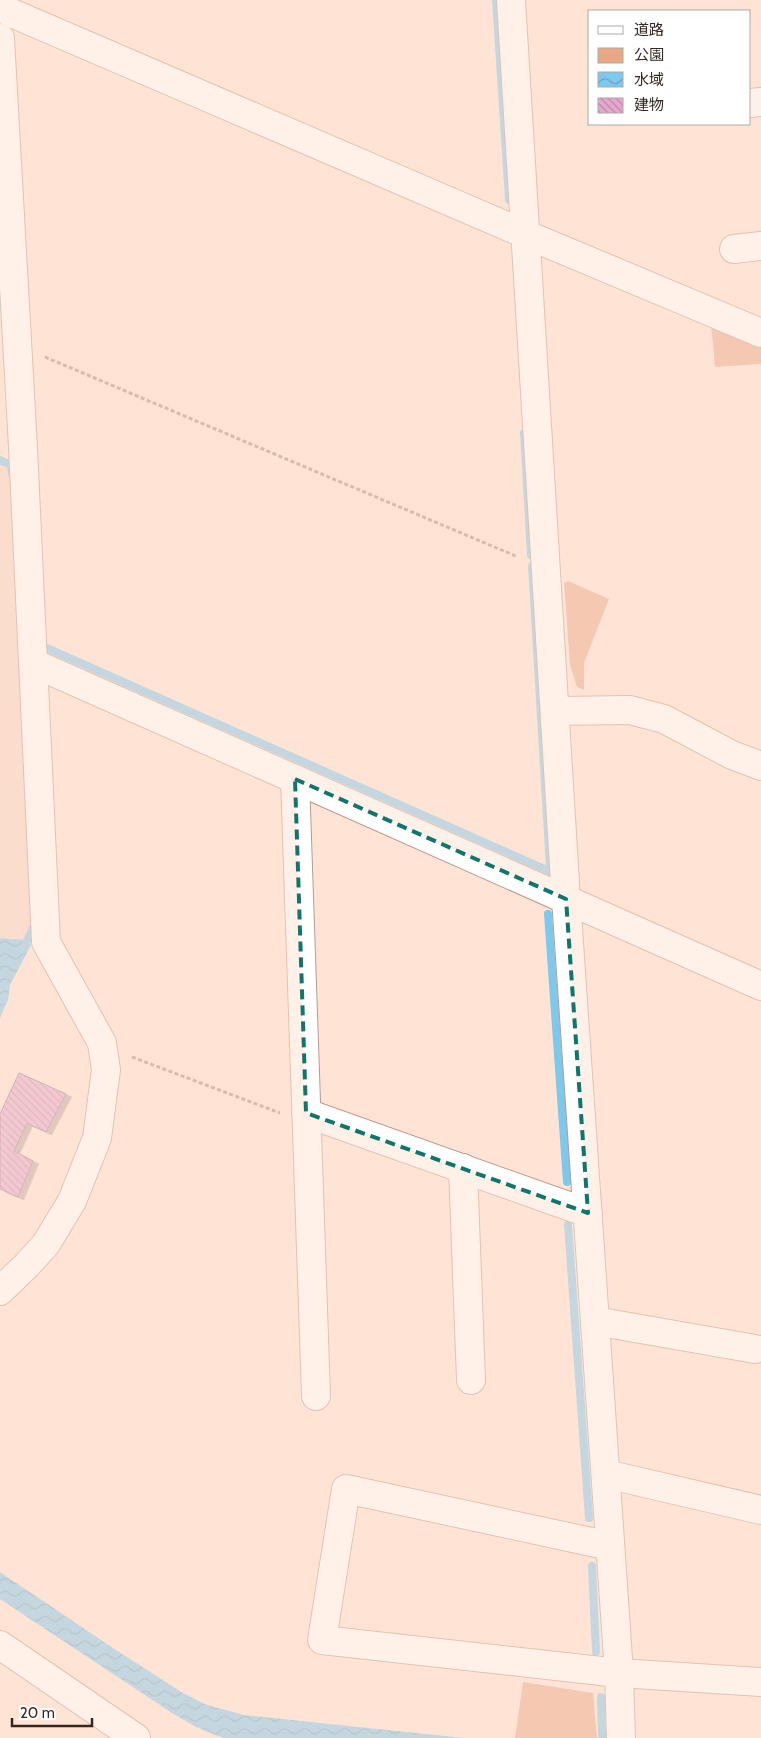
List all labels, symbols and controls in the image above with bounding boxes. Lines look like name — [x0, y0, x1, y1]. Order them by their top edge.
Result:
legend — [588, 10, 751, 125]
text: 道路 — [634, 21, 664, 39]
text: 公園 — [634, 46, 664, 64]
text: 水域 — [634, 71, 664, 89]
text: 建物 — [634, 96, 664, 114]
scale bar — [12, 1696, 92, 1728]
text: 20 m — [20, 1704, 55, 1722]

